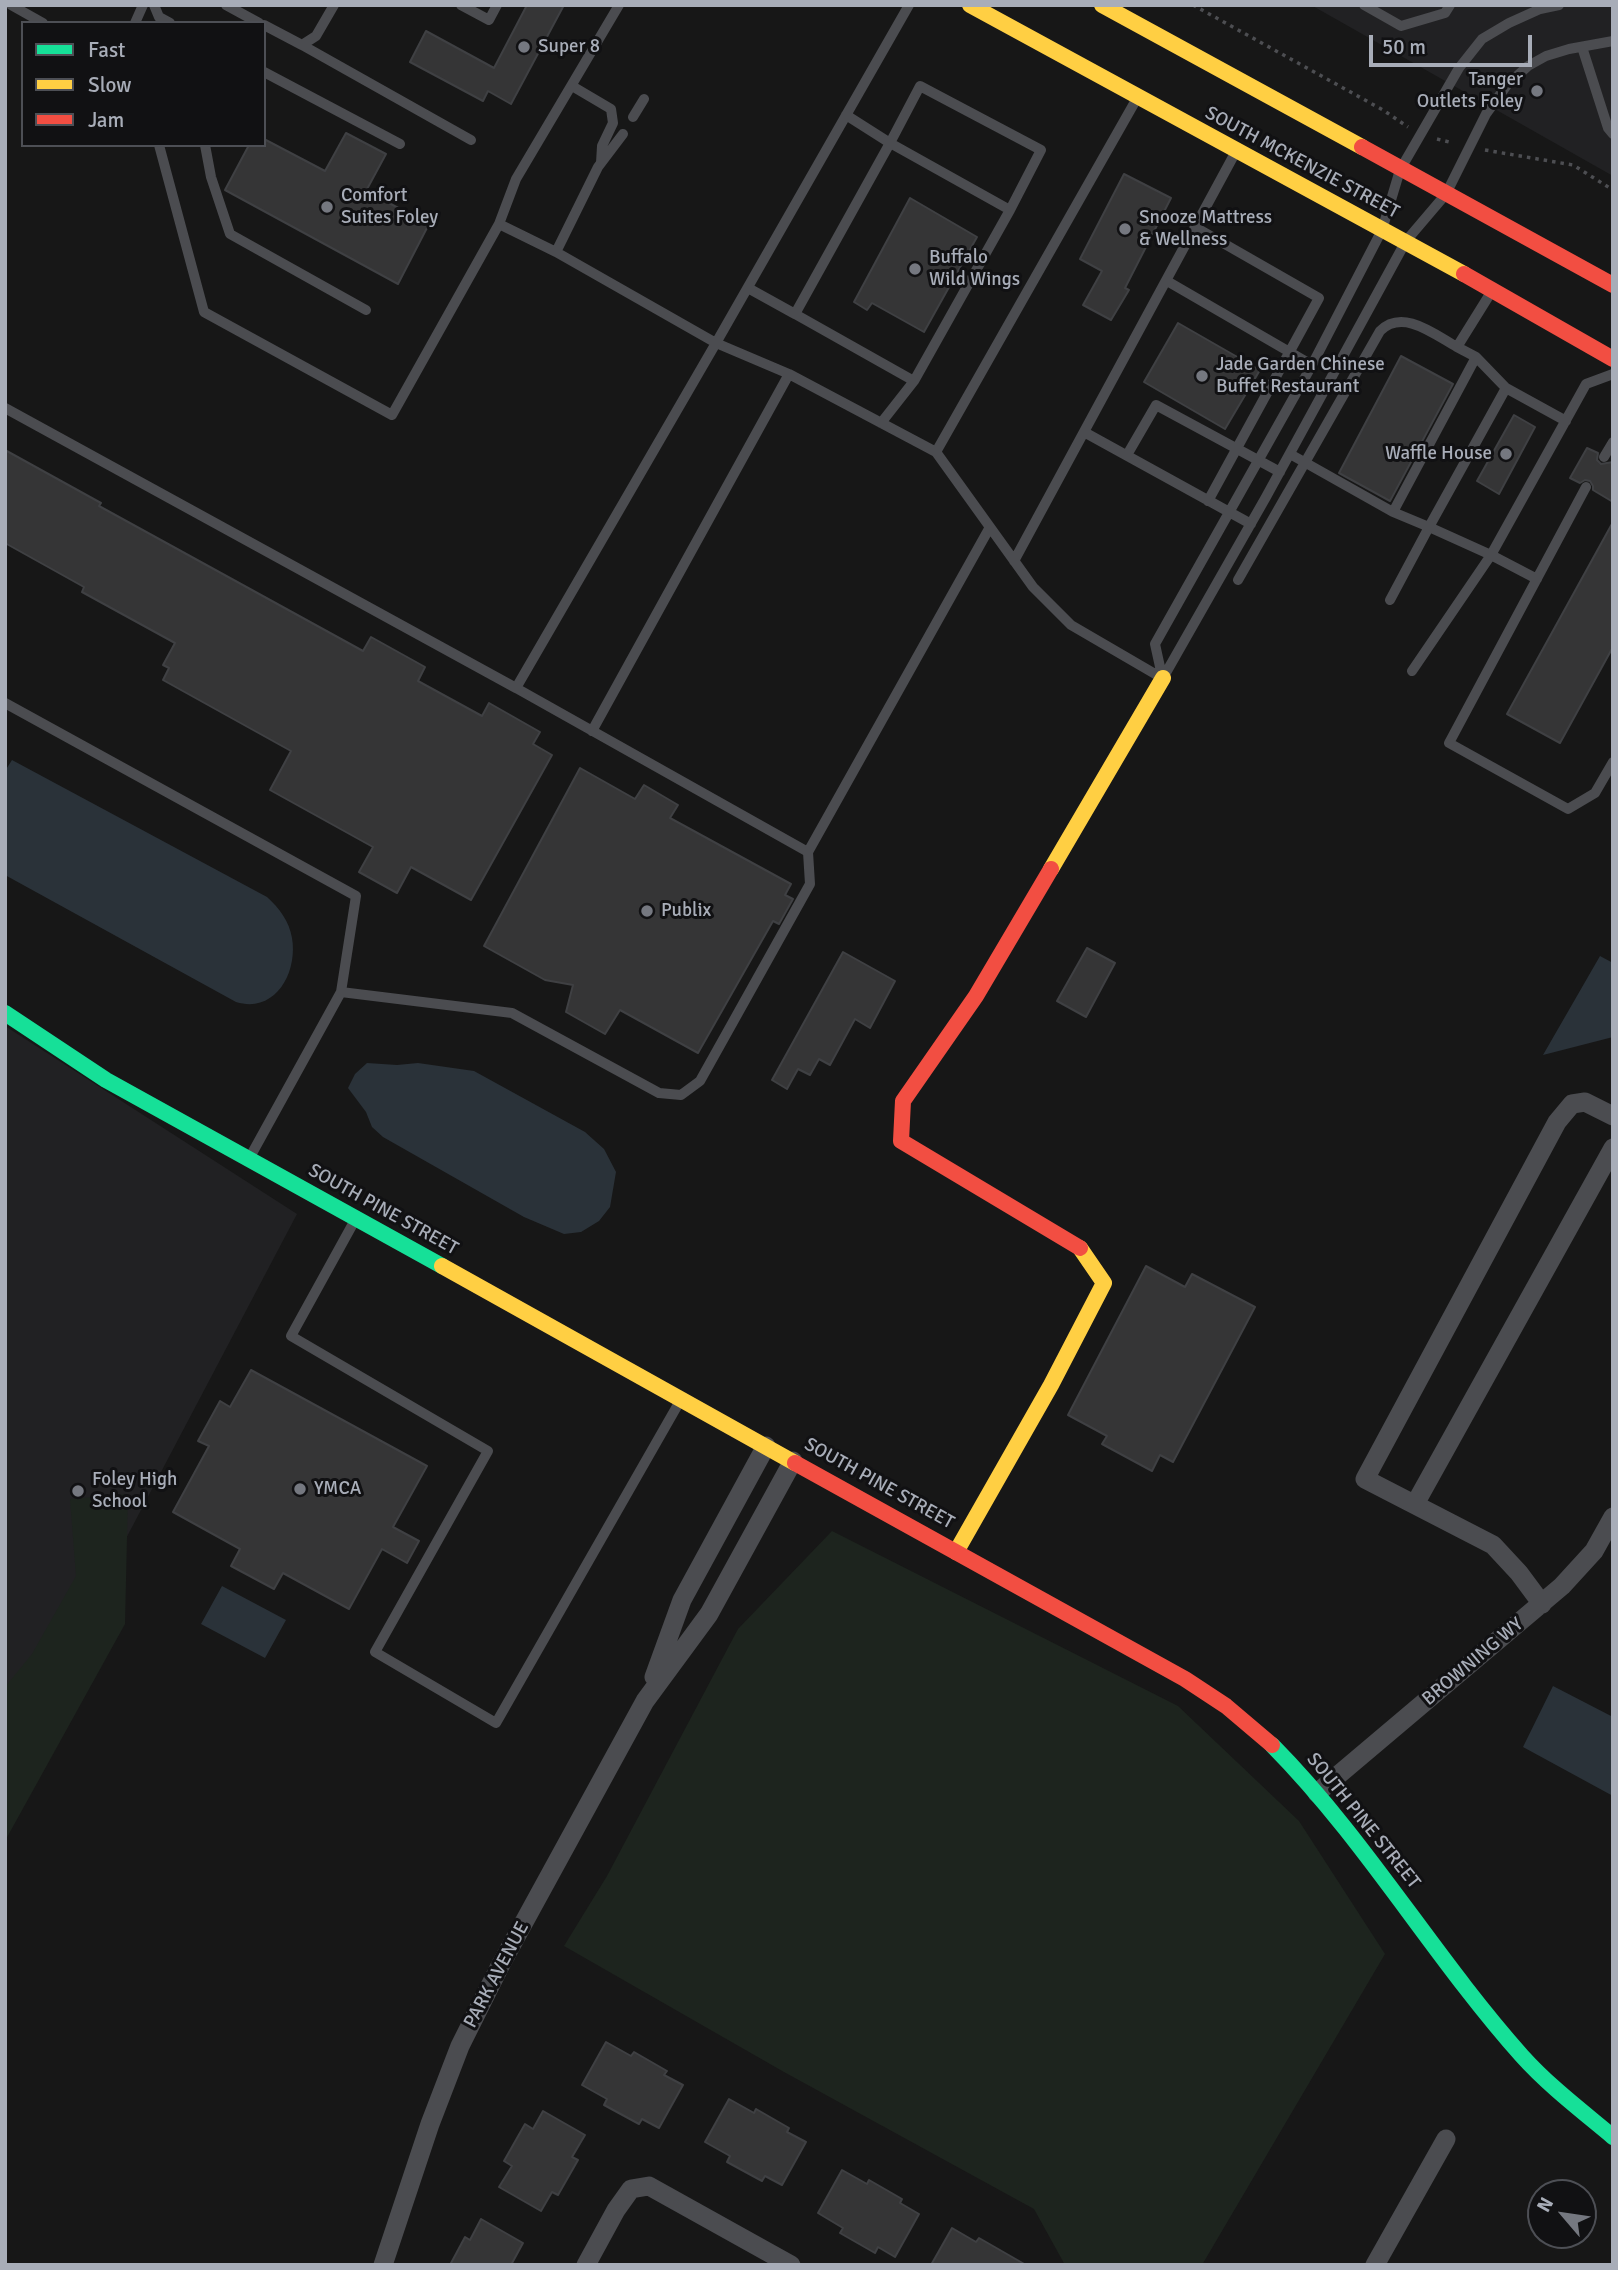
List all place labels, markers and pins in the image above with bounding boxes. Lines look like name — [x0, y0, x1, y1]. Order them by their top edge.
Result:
place label: Super 8 — [538, 36, 600, 58]
marker: Super 8 — [516, 39, 532, 55]
place label: Tanger Outlets Foley — [1417, 69, 1523, 113]
marker: Tanger Outlets Foley — [1529, 83, 1545, 99]
place label: Comfort Suites Foley — [341, 185, 438, 229]
marker: Comfort Suites Foley — [319, 199, 335, 215]
place label: Snooze Mattress & Wellness — [1139, 207, 1272, 251]
marker: Snooze Mattress & Wellness — [1117, 221, 1133, 237]
place label: Buffalo Wild Wings — [929, 247, 1020, 291]
marker: Buffalo Wild Wings — [907, 261, 923, 277]
place label: Jade Garden Chinese Buffet Restaurant — [1216, 354, 1385, 398]
marker: Jade Garden Chinese Buffet Restaurant — [1194, 368, 1210, 384]
place label: Waffle House — [1385, 443, 1492, 465]
marker: Waffle House — [1498, 446, 1514, 462]
place label: Publix — [661, 900, 711, 922]
marker: Publix — [639, 903, 655, 919]
place label: Foley High School — [92, 1469, 177, 1513]
place label: YMCA — [314, 1478, 361, 1500]
marker: YMCA — [292, 1481, 308, 1497]
marker: Foley High School — [70, 1483, 86, 1499]

